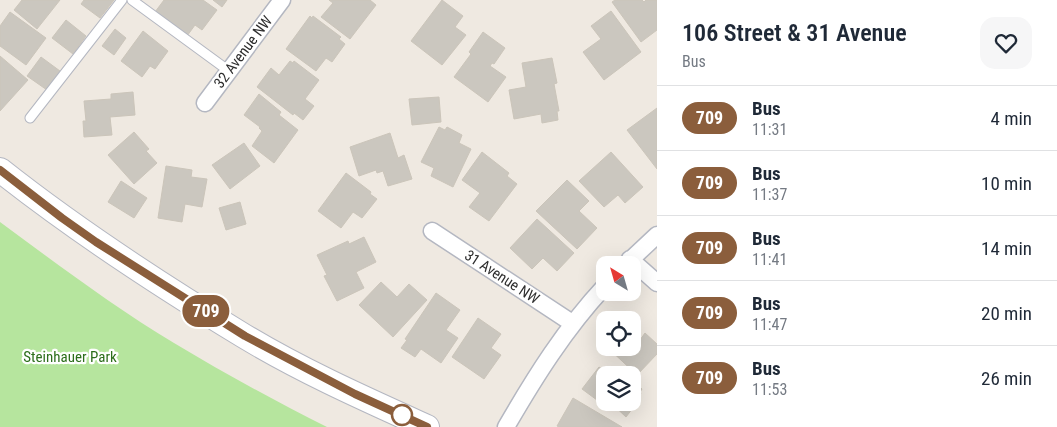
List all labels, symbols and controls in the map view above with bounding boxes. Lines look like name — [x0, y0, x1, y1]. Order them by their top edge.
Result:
street label: 32 Avenue NW — [210, 12, 276, 92]
button: heart — [980, 17, 1032, 69]
text: 106 Street & 31 Avenue — [682, 19, 907, 47]
text: Bus — [682, 52, 706, 71]
text: Bus — [752, 97, 781, 120]
text: 709 — [696, 107, 723, 128]
text: 4 min — [990, 107, 1032, 130]
text: 11:31 — [752, 120, 787, 139]
text: Bus — [752, 162, 781, 185]
text: 709 — [696, 172, 723, 193]
text: 10 min — [981, 172, 1032, 195]
text: 11:37 — [752, 185, 787, 204]
text: Bus — [752, 227, 781, 250]
text: 709 — [696, 237, 723, 258]
text: 14 min — [981, 237, 1032, 260]
street label: 31 Avenue NW — [461, 246, 543, 308]
text: 11:41 — [752, 250, 787, 269]
north arrow — [596, 256, 641, 301]
map controls — [596, 256, 641, 411]
text: Bus — [752, 292, 781, 315]
line badge: 709 — [177, 295, 235, 327]
text: 709 — [192, 300, 220, 321]
text: 709 — [696, 302, 723, 323]
text: 20 min — [981, 302, 1032, 325]
button: locate — [596, 311, 641, 356]
text: 11:47 — [752, 315, 787, 334]
park label: Steinhauer Park — [23, 348, 117, 366]
text: Bus — [752, 357, 781, 380]
button: layers — [596, 366, 641, 411]
text: 709 — [696, 367, 723, 388]
text: 26 min — [981, 367, 1032, 390]
text: 11:53 — [752, 380, 787, 399]
unlabelled marker — [391, 404, 413, 426]

